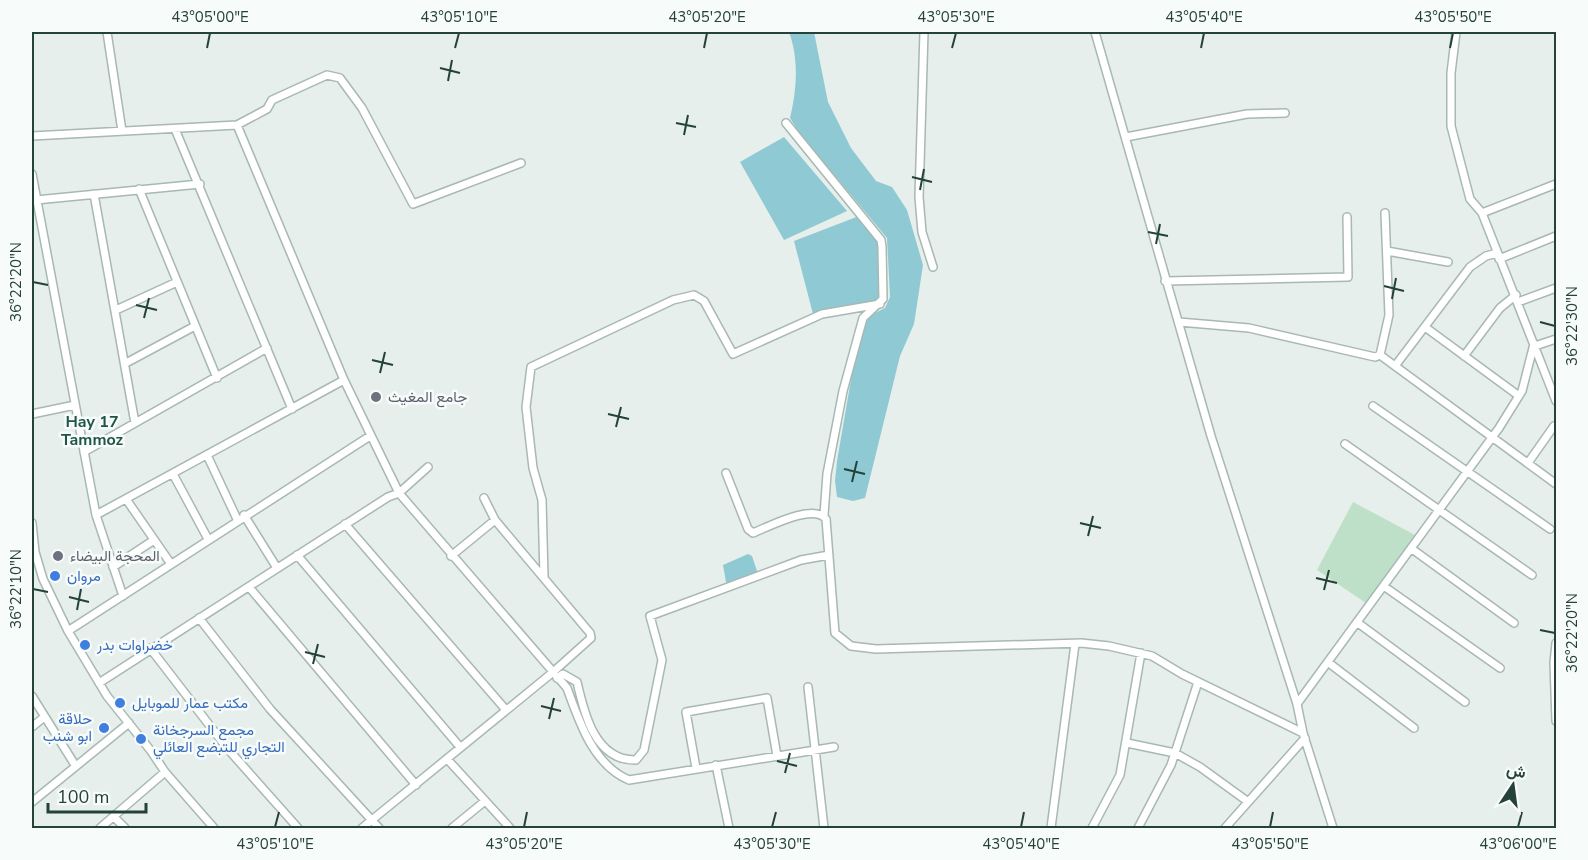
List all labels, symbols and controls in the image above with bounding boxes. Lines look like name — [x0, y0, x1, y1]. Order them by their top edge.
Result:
text: 43°05'00"E — [171, 7, 249, 27]
text: 43°05'10"E — [420, 7, 498, 27]
text: 43°05'20"E — [668, 7, 746, 27]
text: 43°05'30"E — [917, 7, 995, 27]
text: 43°05'40"E — [1165, 7, 1243, 27]
text: 43°05'50"E — [1414, 7, 1492, 27]
text: 36°22'20"N — [6, 242, 26, 322]
text: 36°22'30"N — [1562, 286, 1582, 366]
place label: جامع المغيث — [388, 387, 467, 408]
marker: جامع المغيث — [369, 390, 383, 404]
district label: Hay 17 Tammoz — [61, 411, 123, 451]
place label: المحجة البيضاء — [70, 546, 160, 566]
text: 36°22'10"N — [6, 549, 26, 629]
marker: المحجة البيضاء — [51, 549, 65, 563]
place label: مروان — [67, 566, 101, 586]
marker: مروان — [48, 569, 62, 583]
text: 36°22'20"N — [1562, 593, 1582, 673]
place label: خضراوات بدر — [96, 635, 173, 655]
marker: خضراوات بدر — [78, 638, 92, 652]
place label: مكتب عمار للموبايل — [132, 693, 248, 713]
marker: مكتب عمار للموبايل — [113, 696, 127, 710]
place label: حلاقة ابو شنب — [43, 709, 92, 746]
place label: مجمع السرجخانة التجاري للتبضع العائلي — [153, 720, 285, 760]
marker: حلاقة ابو شنب — [97, 721, 111, 735]
marker: مجمع السرجخانة التجاري للتبضع العائلي — [134, 732, 148, 746]
north arrow — [1483, 755, 1543, 815]
text: ش — [1504, 758, 1528, 784]
scale bar — [48, 776, 146, 814]
text: 100 m — [57, 785, 109, 809]
text: 43°05'10"E — [236, 834, 314, 854]
text: 43°05'20"E — [485, 834, 563, 854]
text: 43°05'30"E — [733, 834, 811, 854]
text: 43°05'40"E — [982, 834, 1060, 854]
text: 43°05'50"E — [1231, 834, 1309, 854]
text: 43°06'00"E — [1479, 834, 1557, 854]

